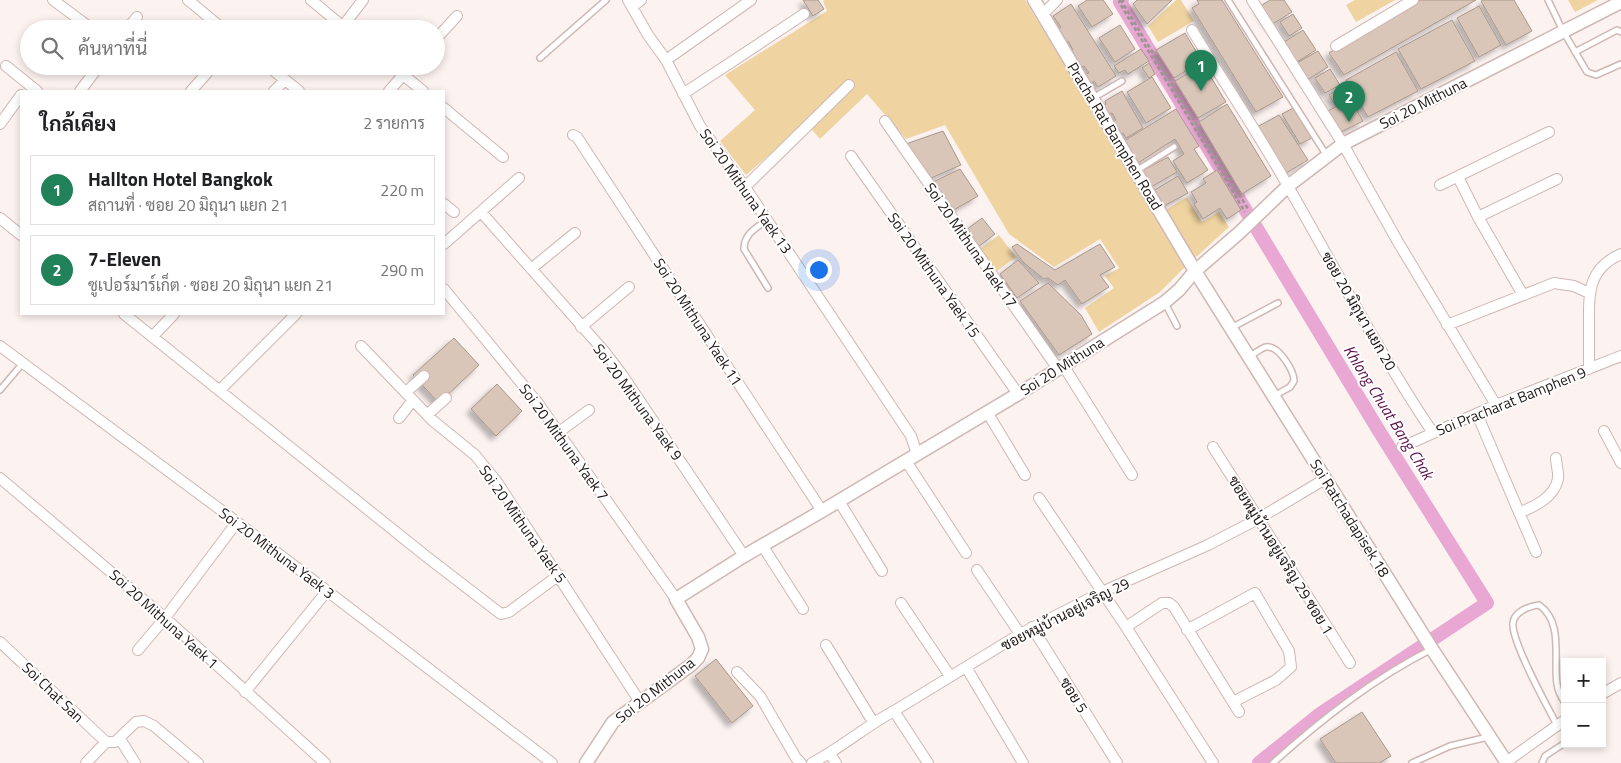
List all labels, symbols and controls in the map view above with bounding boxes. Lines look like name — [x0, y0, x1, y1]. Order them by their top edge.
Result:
search box — [20, 20, 445, 75]
text: ค้นหาที่นี่ — [78, 33, 147, 62]
icon: search — [38, 34, 66, 62]
pin: 1 — [1185, 50, 1217, 91]
street label: Pracha Rat Bamphen Road — [1062, 58, 1168, 214]
street label: Soi 20 Mithuna — [1375, 71, 1471, 135]
pin: 2 — [1333, 81, 1365, 122]
text: ใกล้เคียง — [40, 107, 116, 139]
text: 2 รายการ — [363, 111, 425, 135]
street label: Soi 20 Mithuna Yaek 13 — [694, 124, 798, 258]
text: Hallton Hotel Bangkok — [88, 164, 273, 193]
text: 1 — [53, 178, 61, 202]
text: 220 m — [380, 178, 424, 202]
street label: Soi 20 Mithuna Yaek 17 — [919, 178, 1023, 312]
text: สถานที่ · ซอย 20 มิถุนา แยก 21 — [88, 193, 289, 217]
street label: Soi 20 Mithuna Yaek 15 — [882, 208, 986, 342]
text: 7-Eleven — [88, 244, 161, 273]
street label: ซอย 20 มิถุนา แยก 20 — [1316, 247, 1402, 375]
street label: Soi 20 Mithuna Yaek 11 — [648, 254, 748, 390]
your location — [806, 257, 832, 283]
text: 2 — [53, 258, 61, 282]
text: 290 m — [380, 258, 424, 282]
text: ซูเปอร์มาร์เก็ต · ซอย 20 มิถุนา แยก 21 — [88, 273, 333, 297]
street label: Soi 20 Mithuna — [1015, 331, 1109, 401]
street label: Soi 20 Mithuna Yaek 9 — [588, 339, 688, 465]
water label: Khlong Chuat Bang Chak — [1338, 340, 1441, 486]
street label: Soi Pracharat Bamphen 9 — [1432, 360, 1590, 442]
street label: Soi 20 Mithuna Yaek 7 — [514, 379, 614, 505]
street label: Soi Ratchadapisek 18 — [1304, 455, 1396, 581]
street label: Soi 20 Mithuna Yaek 5 — [473, 460, 573, 588]
street label: ซอยหมู่บ้านอยู่เจริญ 29 ซอย 1 — [1223, 471, 1339, 639]
street label: Soi 20 Mithuna Yaek 3 — [214, 502, 340, 604]
street label: Soi 20 Mithuna Yaek 1 — [104, 564, 224, 674]
street label: ซอยหมู่บ้านอยู่เจริญ 29 — [996, 572, 1134, 656]
street label: Soi 20 Mithuna — [610, 651, 700, 728]
street label: Soi Chat San — [17, 656, 89, 728]
map controls — [1561, 658, 1606, 748]
button: + — [1561, 658, 1606, 703]
street label: ซอย 5 — [1054, 673, 1094, 717]
button: − — [1561, 703, 1606, 748]

